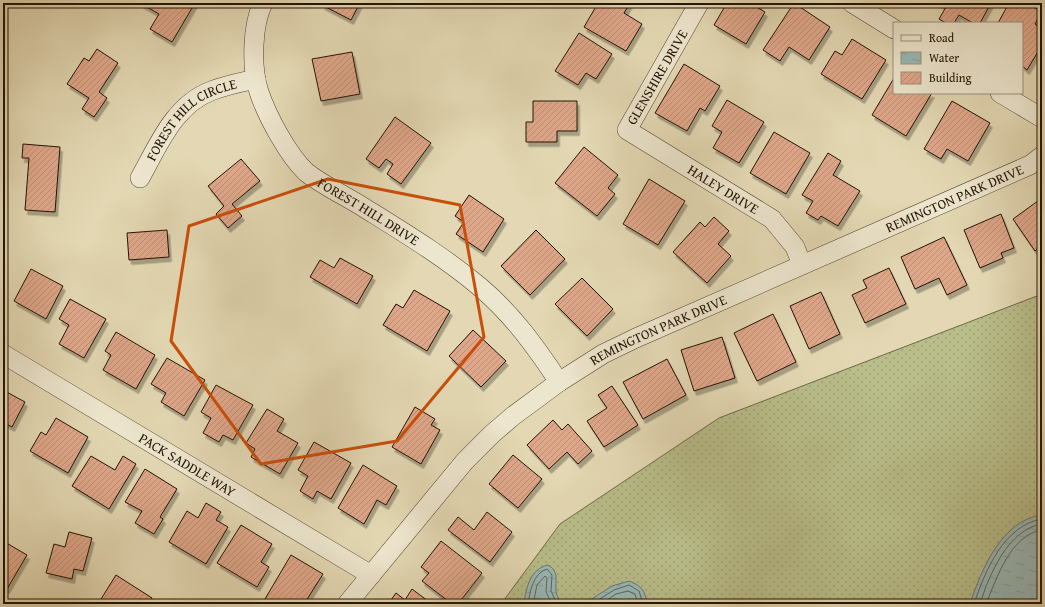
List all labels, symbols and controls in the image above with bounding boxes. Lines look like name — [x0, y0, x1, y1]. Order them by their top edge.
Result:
legend — [893, 22, 1023, 94]
street label: GLENSHIRE DRIVE — [622, 26, 692, 128]
text: Road — [929, 29, 955, 46]
text: Water — [929, 49, 959, 66]
text: Building — [929, 69, 972, 86]
street label: FOREST HILL CIRCLE — [141, 74, 238, 164]
street label: REMINGTON PARK DRIVE — [882, 159, 1027, 237]
street label: HALEY DRIVE — [684, 160, 763, 219]
street label: FOREST HILL DRIVE — [314, 173, 423, 250]
street label: REMINGTON PARK DRIVE — [586, 289, 730, 370]
street label: PACK SADDLE WAY — [135, 428, 240, 502]

